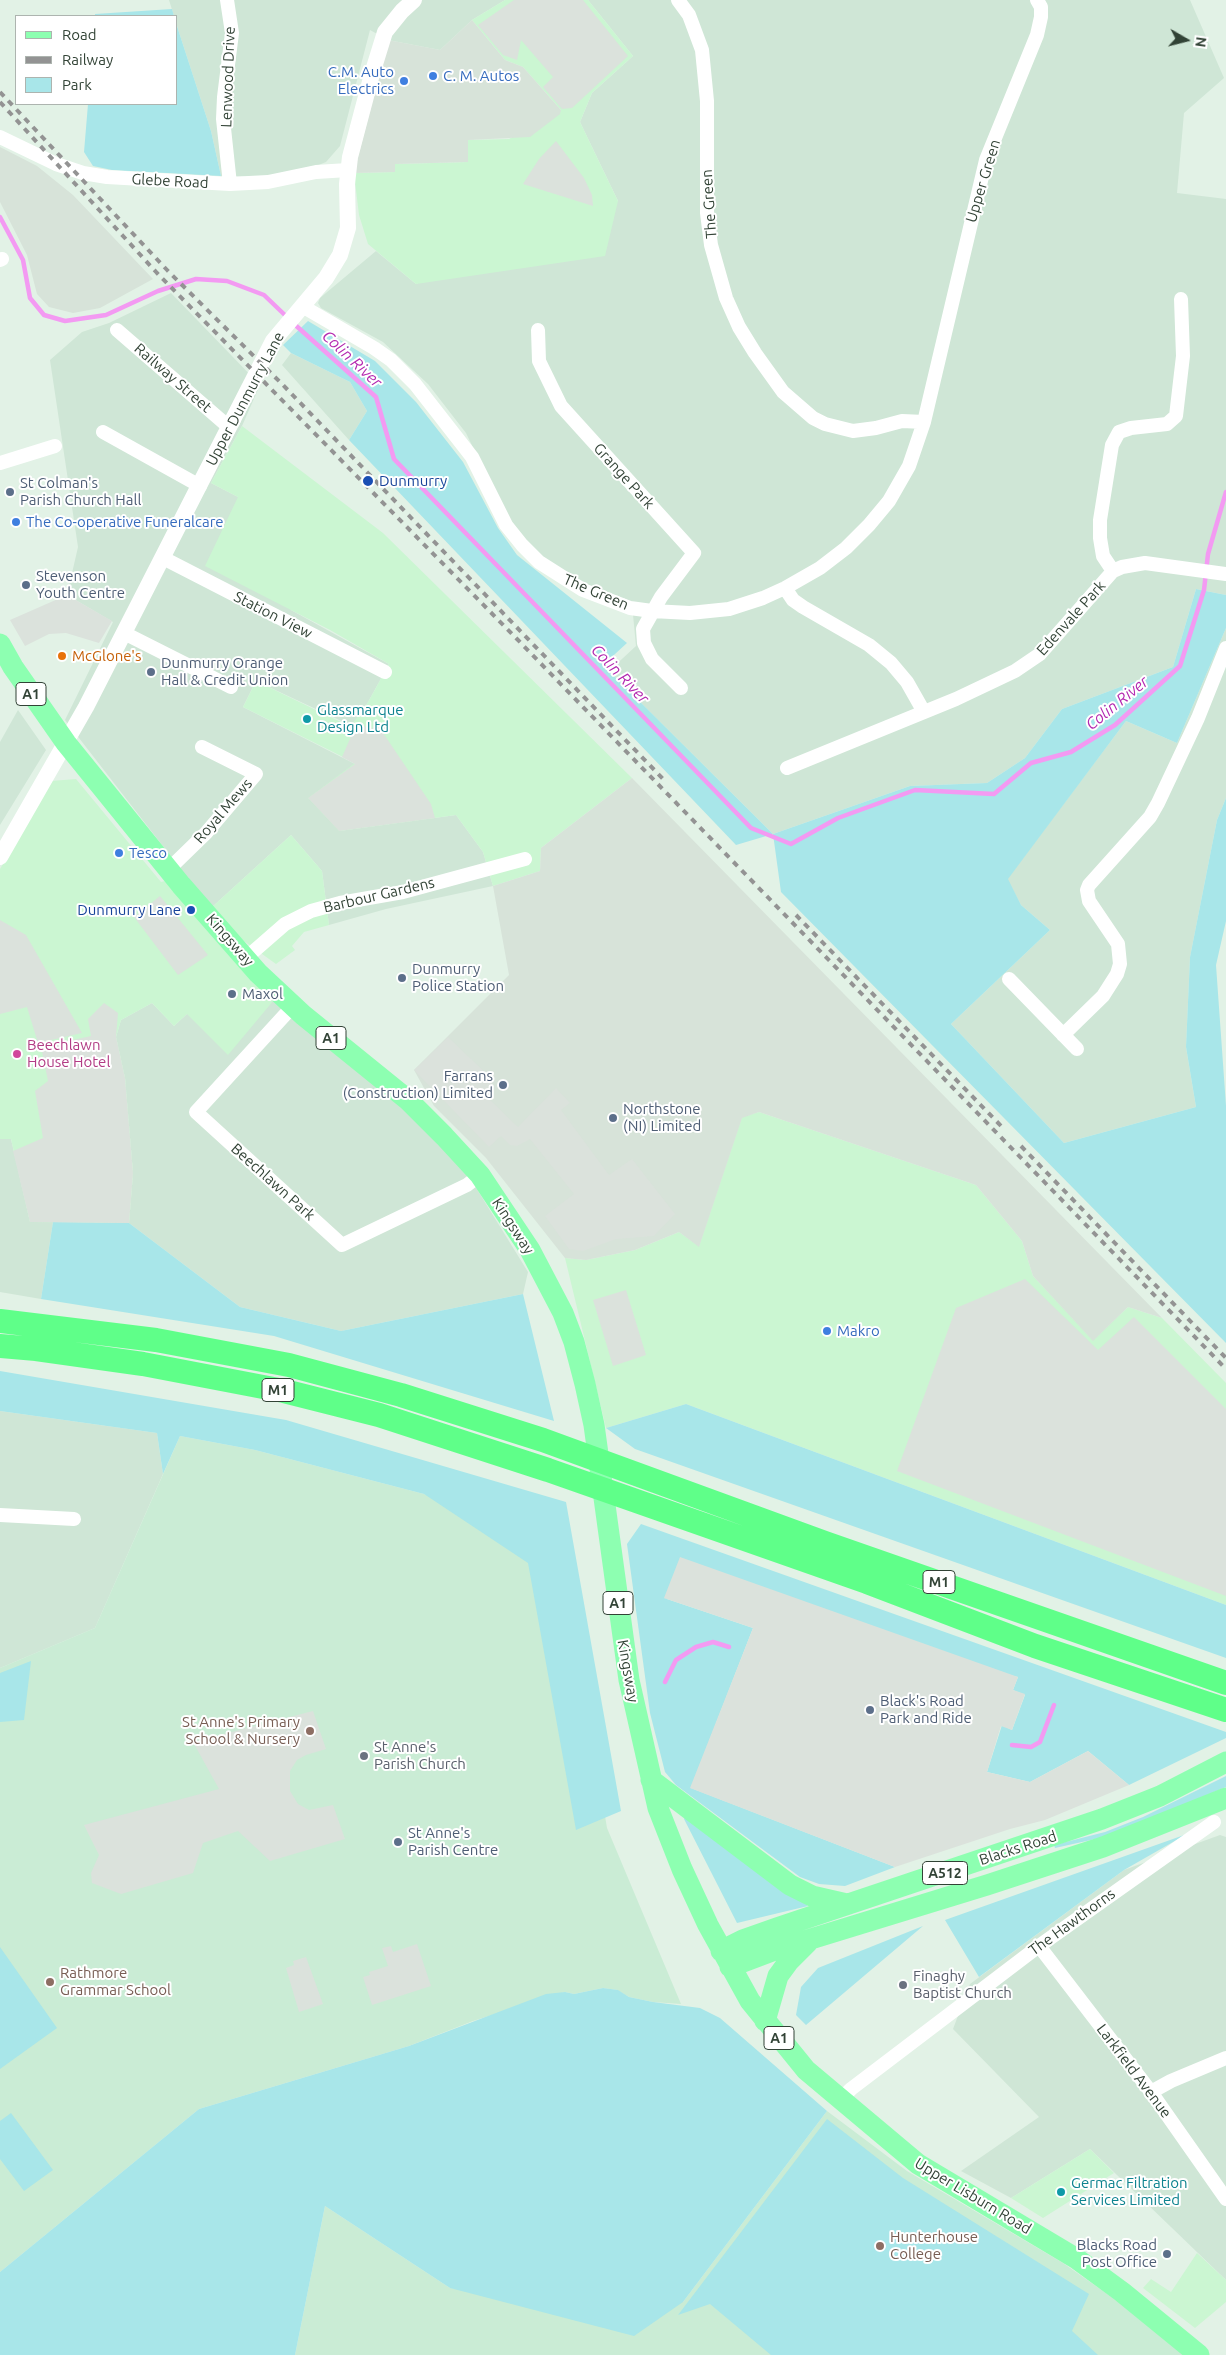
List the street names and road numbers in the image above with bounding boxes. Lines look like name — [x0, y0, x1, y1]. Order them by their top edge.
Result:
street label: Lenwood Drive — [217, 26, 239, 128]
street label: Upper Green — [962, 137, 1004, 225]
street label: The Green — [698, 169, 720, 239]
street label: Glebe Road — [131, 170, 209, 192]
street label: Upper Dunmurry Lane — [202, 329, 288, 469]
street label: Railway Street — [131, 340, 215, 416]
street label: Grange Park — [590, 439, 658, 513]
street label: The Green — [561, 570, 631, 614]
street label: Edenvale Park — [1033, 577, 1109, 659]
street label: Station View — [231, 588, 315, 642]
road number: A1 — [16, 682, 46, 706]
street label: Royal Mews — [190, 775, 256, 847]
street label: Barbour Gardens — [322, 873, 436, 917]
street label: Kingsway — [202, 910, 258, 970]
road number: A1 — [316, 1026, 346, 1050]
street label: Beechlawn Park — [227, 1140, 319, 1224]
street label: Kingsway — [488, 1195, 538, 1257]
road number: M1 — [262, 1378, 294, 1402]
road number: M1 — [923, 1570, 955, 1594]
road number: A1 — [603, 1592, 633, 1615]
street label: Kingsway — [614, 1638, 642, 1704]
street label: Blacks Road — [977, 1827, 1059, 1869]
road number: A512 — [922, 1862, 968, 1885]
street label: The Hawthorns — [1025, 1885, 1119, 1959]
street label: Larkfield Avenue — [1093, 2020, 1175, 2122]
road number: A1 — [764, 2026, 794, 2050]
street label: Upper Lisburn Road — [912, 2154, 1034, 2238]

